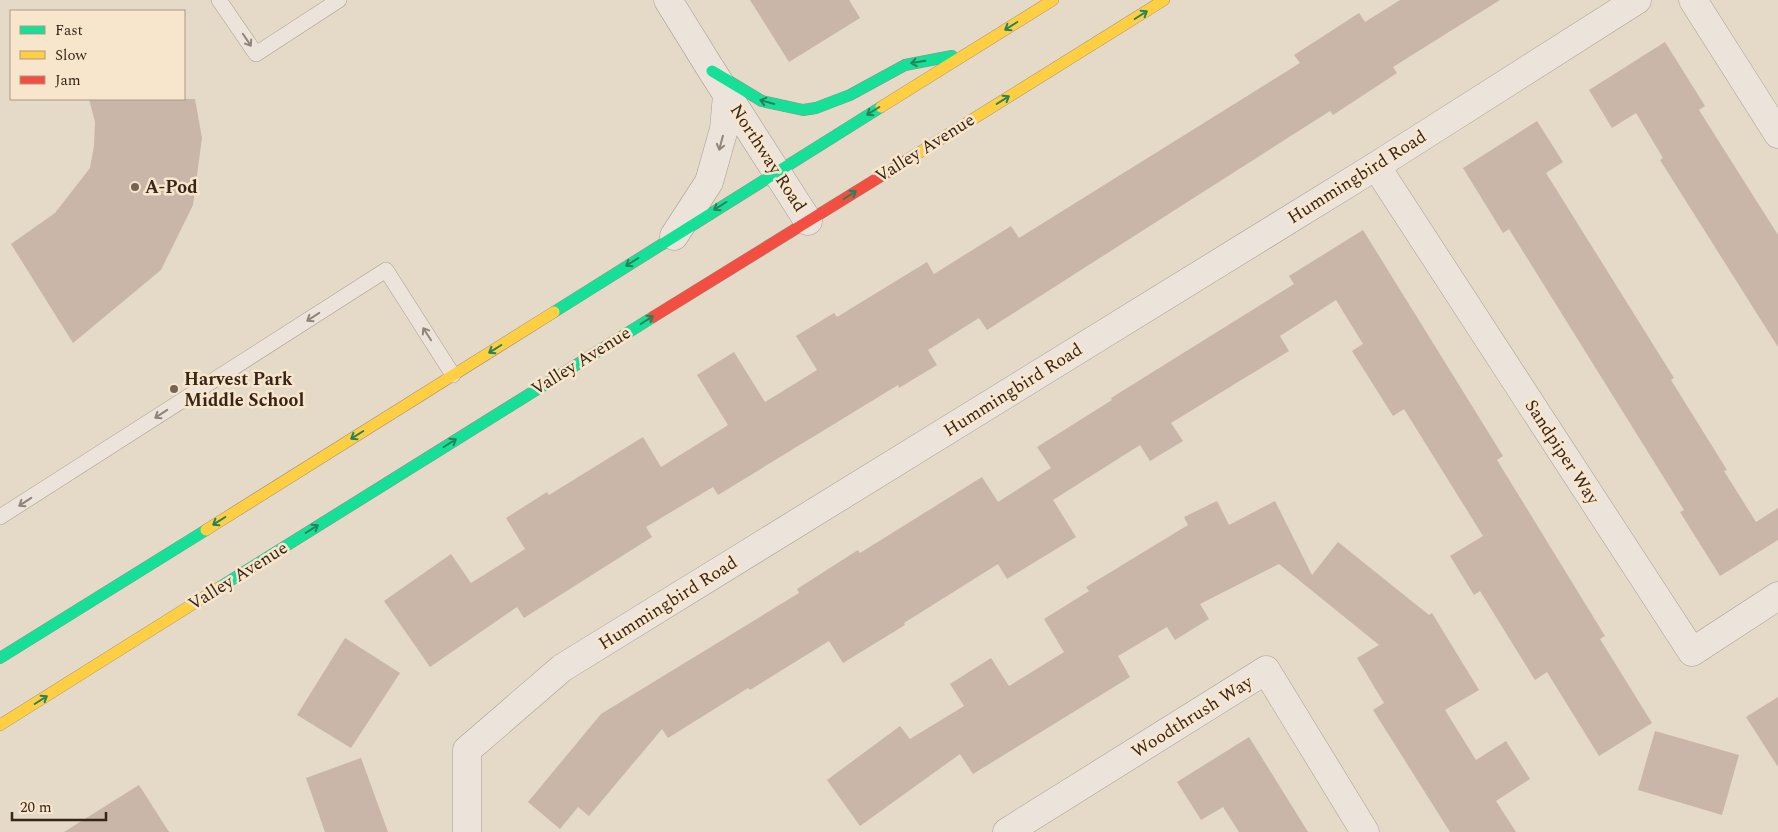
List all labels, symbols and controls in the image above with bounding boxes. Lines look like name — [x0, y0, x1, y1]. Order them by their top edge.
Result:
one-way arrow — [1133, 9, 1147, 19]
legend — [10, 10, 185, 100]
text: Fast — [55, 19, 83, 42]
one-way arrow — [1005, 21, 1019, 31]
one-way arrow — [242, 33, 252, 47]
text: Slow — [55, 44, 87, 67]
one-way arrow — [910, 58, 926, 68]
text: Jam — [55, 69, 81, 92]
one-way arrow — [995, 95, 1009, 105]
one-way arrow — [760, 97, 776, 106]
street label: Northway Road — [723, 99, 813, 217]
one-way arrow — [866, 106, 880, 117]
street label: Valley Avenue — [870, 107, 980, 189]
street label: Hummingbird Road — [1282, 123, 1432, 231]
one-way arrow — [715, 135, 725, 151]
place label: A-Pod — [145, 174, 198, 201]
marker: A-Pod — [129, 181, 141, 193]
one-way arrow — [842, 189, 856, 199]
one-way arrow — [714, 202, 728, 212]
one-way arrow — [626, 258, 640, 268]
one-way arrow — [306, 311, 320, 322]
one-way arrow — [640, 315, 654, 325]
street label: Valley Avenue — [526, 320, 636, 402]
one-way arrow — [422, 327, 432, 341]
street label: Hummingbird Road — [938, 336, 1088, 444]
one-way arrow — [488, 344, 502, 354]
place label: Harvest Park Middle School — [184, 366, 304, 414]
marker: Harvest Park Middle School — [168, 383, 180, 395]
street label: Sandpiper Way — [1518, 394, 1607, 511]
one-way arrow — [155, 409, 169, 419]
one-way arrow — [350, 429, 364, 440]
one-way arrow — [442, 438, 456, 448]
one-way arrow — [18, 497, 32, 507]
one-way arrow — [213, 516, 227, 526]
one-way arrow — [305, 524, 319, 534]
street label: Valley Avenue — [183, 535, 293, 617]
street label: Hummingbird Road — [593, 549, 743, 657]
street label: Woodthrush Way — [1126, 668, 1259, 765]
one-way arrow — [34, 694, 48, 704]
scale bar — [12, 790, 106, 822]
text: 20 m — [20, 796, 52, 819]

